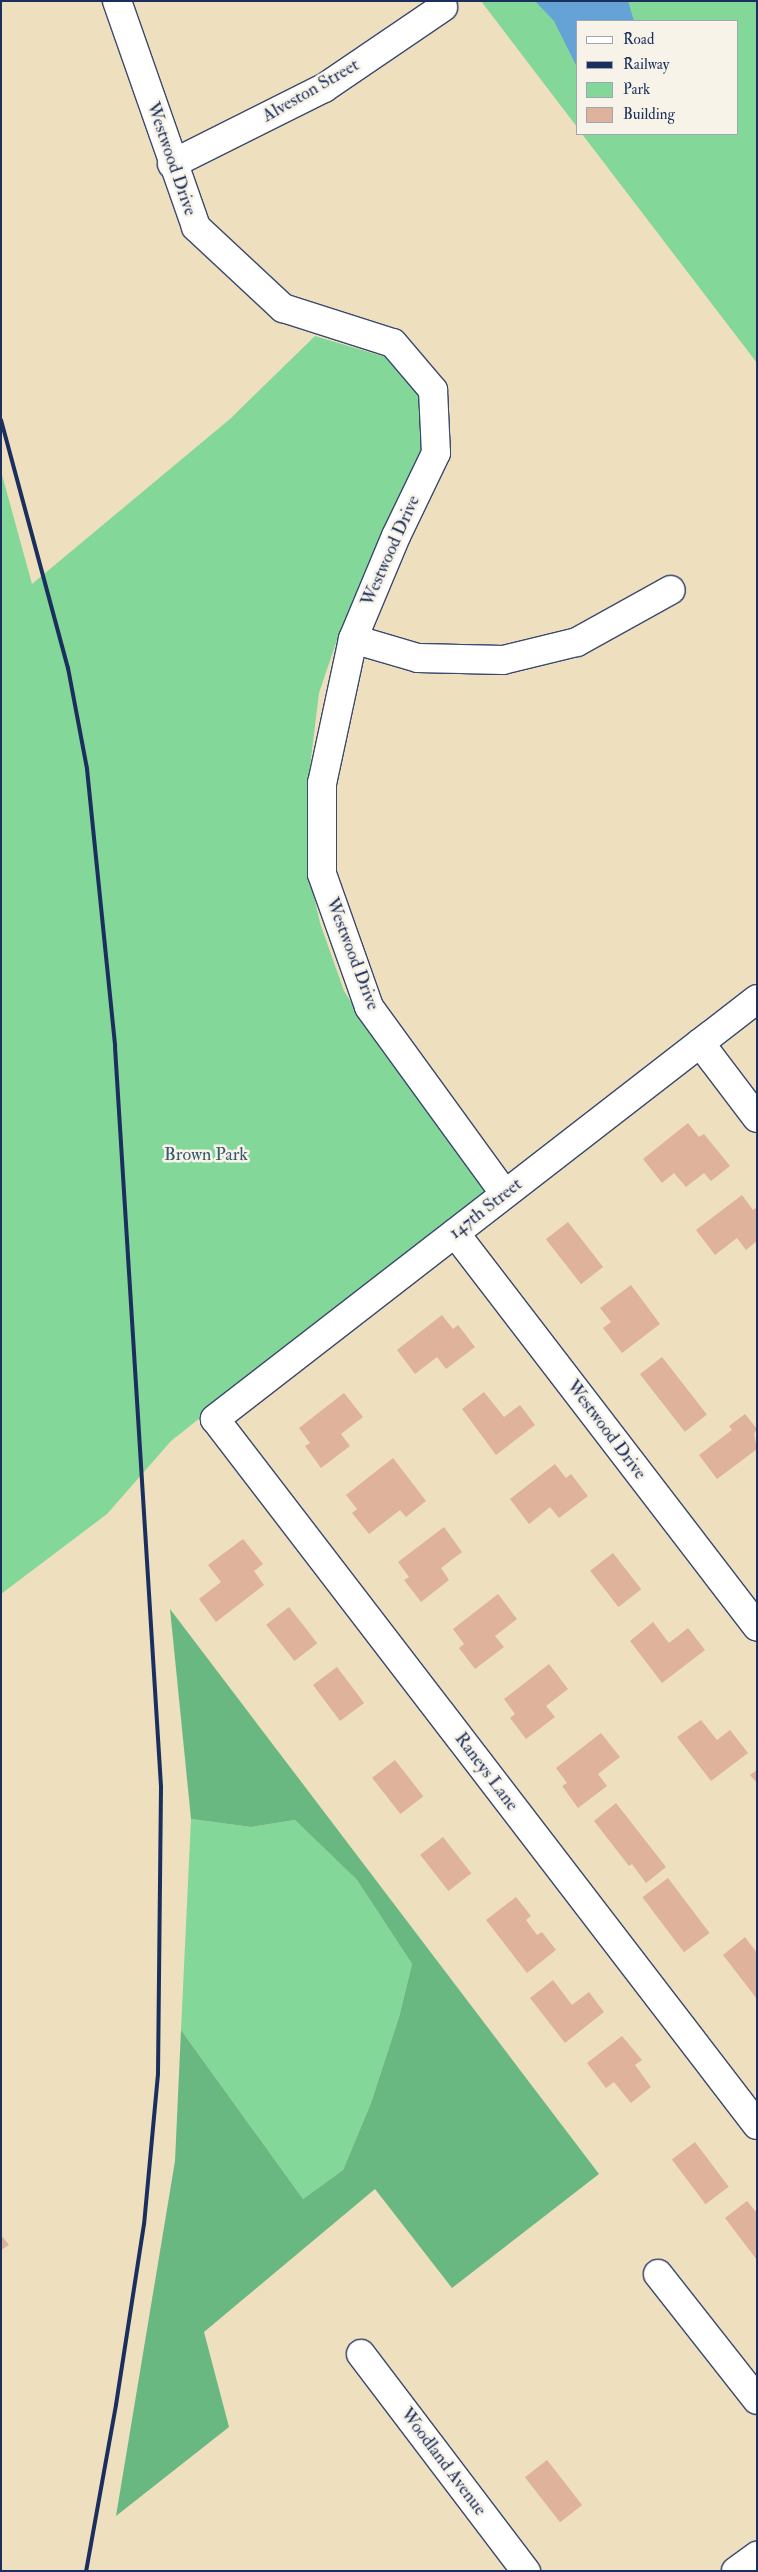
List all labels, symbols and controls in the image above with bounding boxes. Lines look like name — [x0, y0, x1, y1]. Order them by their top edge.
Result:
legend — [576, 20, 738, 135]
text: Road — [623, 30, 654, 49]
street label: Alveston Street — [259, 55, 363, 127]
text: Railway — [623, 55, 669, 74]
text: Park — [623, 80, 650, 99]
street label: Westwood Drive — [142, 100, 200, 218]
text: Building — [623, 105, 675, 124]
street label: Westwood Drive — [357, 493, 425, 609]
street label: Westwood Drive — [321, 895, 383, 1013]
park label: Brown Park — [164, 1144, 248, 1166]
street label: 147th Street — [445, 1174, 527, 1244]
street label: Westwood Drive — [562, 1376, 650, 1484]
street label: Raneys Lane — [450, 1729, 522, 1815]
street label: Woodland Avenue — [396, 2404, 490, 2520]

